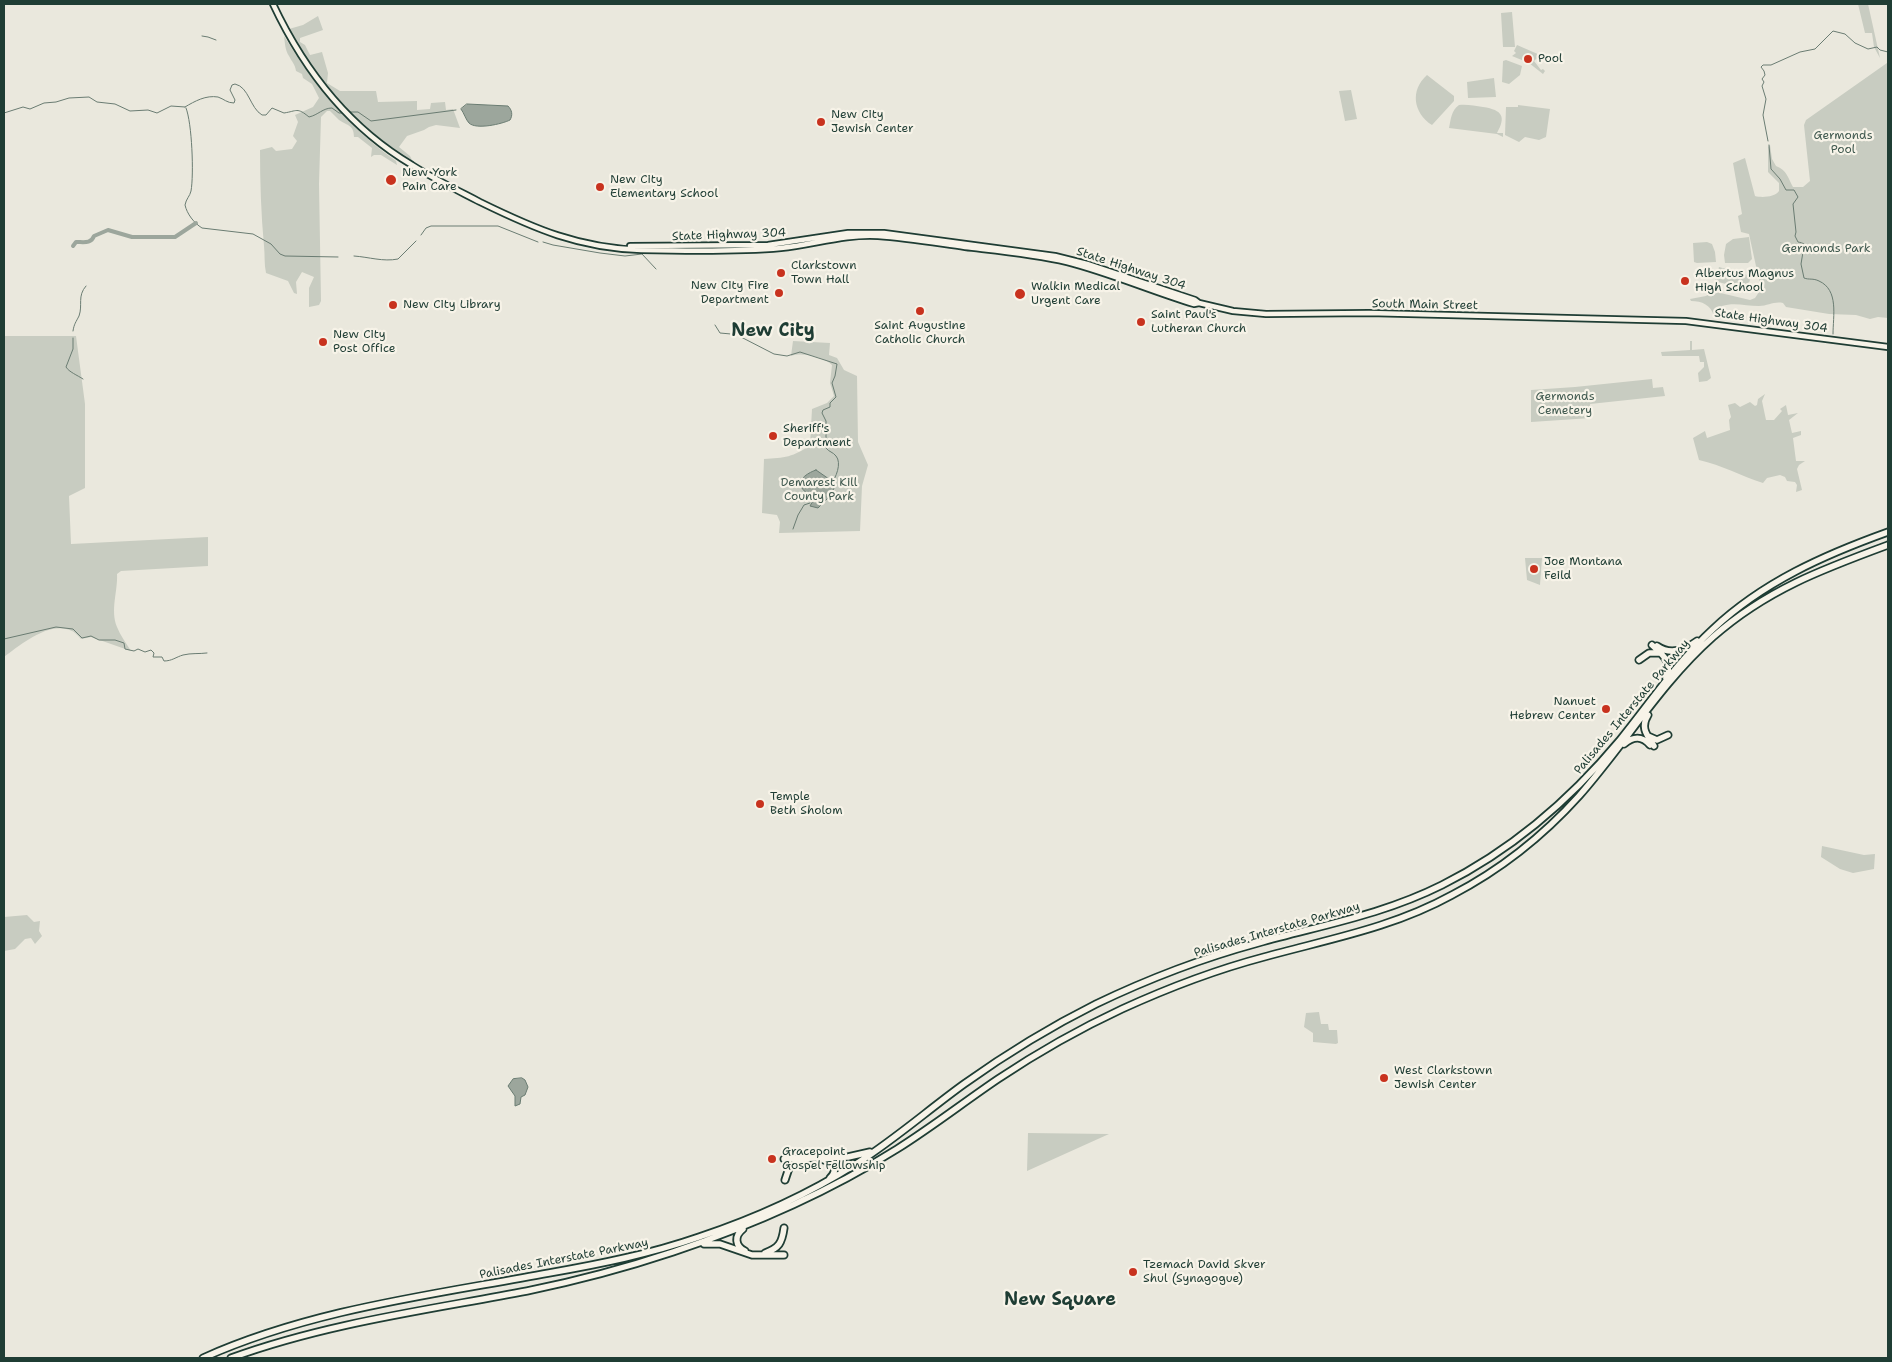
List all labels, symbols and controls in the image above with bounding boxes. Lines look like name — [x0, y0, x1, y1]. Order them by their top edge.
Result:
place label: Pool — [1538, 52, 1563, 66]
marker: Pool — [1522, 53, 1534, 65]
place label: New City Jewish Center — [831, 108, 914, 136]
marker: New City Jewish Center — [815, 116, 827, 128]
park label: Germonds Pool — [1813, 129, 1873, 157]
place label: New York Pain Care — [402, 166, 457, 194]
marker: New York Pain Care — [384, 173, 398, 187]
place label: New City Elementary School — [610, 173, 718, 201]
marker: New City Elementary School — [594, 181, 606, 193]
street label: State Highway 304 — [672, 226, 786, 244]
park label: Germonds Park — [1781, 242, 1871, 256]
street label: State Highway 304 — [1074, 245, 1188, 293]
place label: Clarkstown Town Hall — [791, 259, 857, 287]
marker: Clarkstown Town Hall — [775, 267, 787, 279]
place label: Albertus Magnus High School — [1695, 267, 1794, 295]
marker: Albertus Magnus High School — [1679, 275, 1691, 287]
place label: New City Fire Department — [691, 279, 769, 307]
place label: Walkin Medical Urgent Care — [1031, 280, 1120, 308]
marker: New City Fire Department — [773, 287, 785, 299]
marker: Walkin Medical Urgent Care — [1013, 287, 1027, 301]
street label: South Main Street — [1372, 297, 1478, 313]
place label: New City Library — [403, 298, 501, 312]
marker: New City Library — [387, 299, 399, 311]
marker: Saint Augustine Catholic Church — [914, 305, 926, 317]
street label: State Highway 304 — [1713, 306, 1829, 336]
place label: Saint Paul's Lutheran Church — [1151, 308, 1246, 336]
marker: Saint Paul's Lutheran Church — [1135, 316, 1147, 328]
place label: Saint Augustine Catholic Church — [874, 319, 966, 347]
district label: New City — [731, 320, 815, 342]
place label: New City Post Office — [333, 328, 396, 356]
marker: New City Post Office — [317, 336, 329, 348]
park label: Germonds Cemetery — [1535, 390, 1595, 418]
place label: Sheriff's Department — [783, 422, 851, 450]
marker: Sheriff's Department — [767, 430, 779, 442]
park label: Demarest Kill County Park — [781, 476, 857, 504]
place label: Joe Montana Feild — [1544, 555, 1622, 583]
marker: Joe Montana Feild — [1528, 563, 1540, 575]
street label: Palisades Interstate Parkway — [1571, 637, 1693, 777]
place label: Nanuet Hebrew Center — [1509, 695, 1596, 723]
marker: Nanuet Hebrew Center — [1600, 703, 1612, 715]
place label: Temple Beth Sholom — [770, 790, 842, 818]
marker: Temple Beth Sholom — [754, 798, 766, 810]
street label: Palisades Interstate Parkway — [1192, 899, 1362, 961]
place label: West Clarkstown Jewish Center — [1394, 1064, 1492, 1092]
marker: West Clarkstown Jewish Center — [1378, 1072, 1390, 1084]
place label: Gracepoint Gospel Fellowship — [782, 1145, 886, 1173]
marker: Gracepoint Gospel Fellowship — [766, 1153, 778, 1165]
street label: Palisades Interstate Parkway — [478, 1236, 650, 1282]
place label: Tzemach David Skver Shul (Synagogue) — [1143, 1258, 1266, 1286]
marker: Tzemach David Skver Shul (Synagogue) — [1127, 1266, 1139, 1278]
district label: New Square — [1004, 1289, 1116, 1311]

